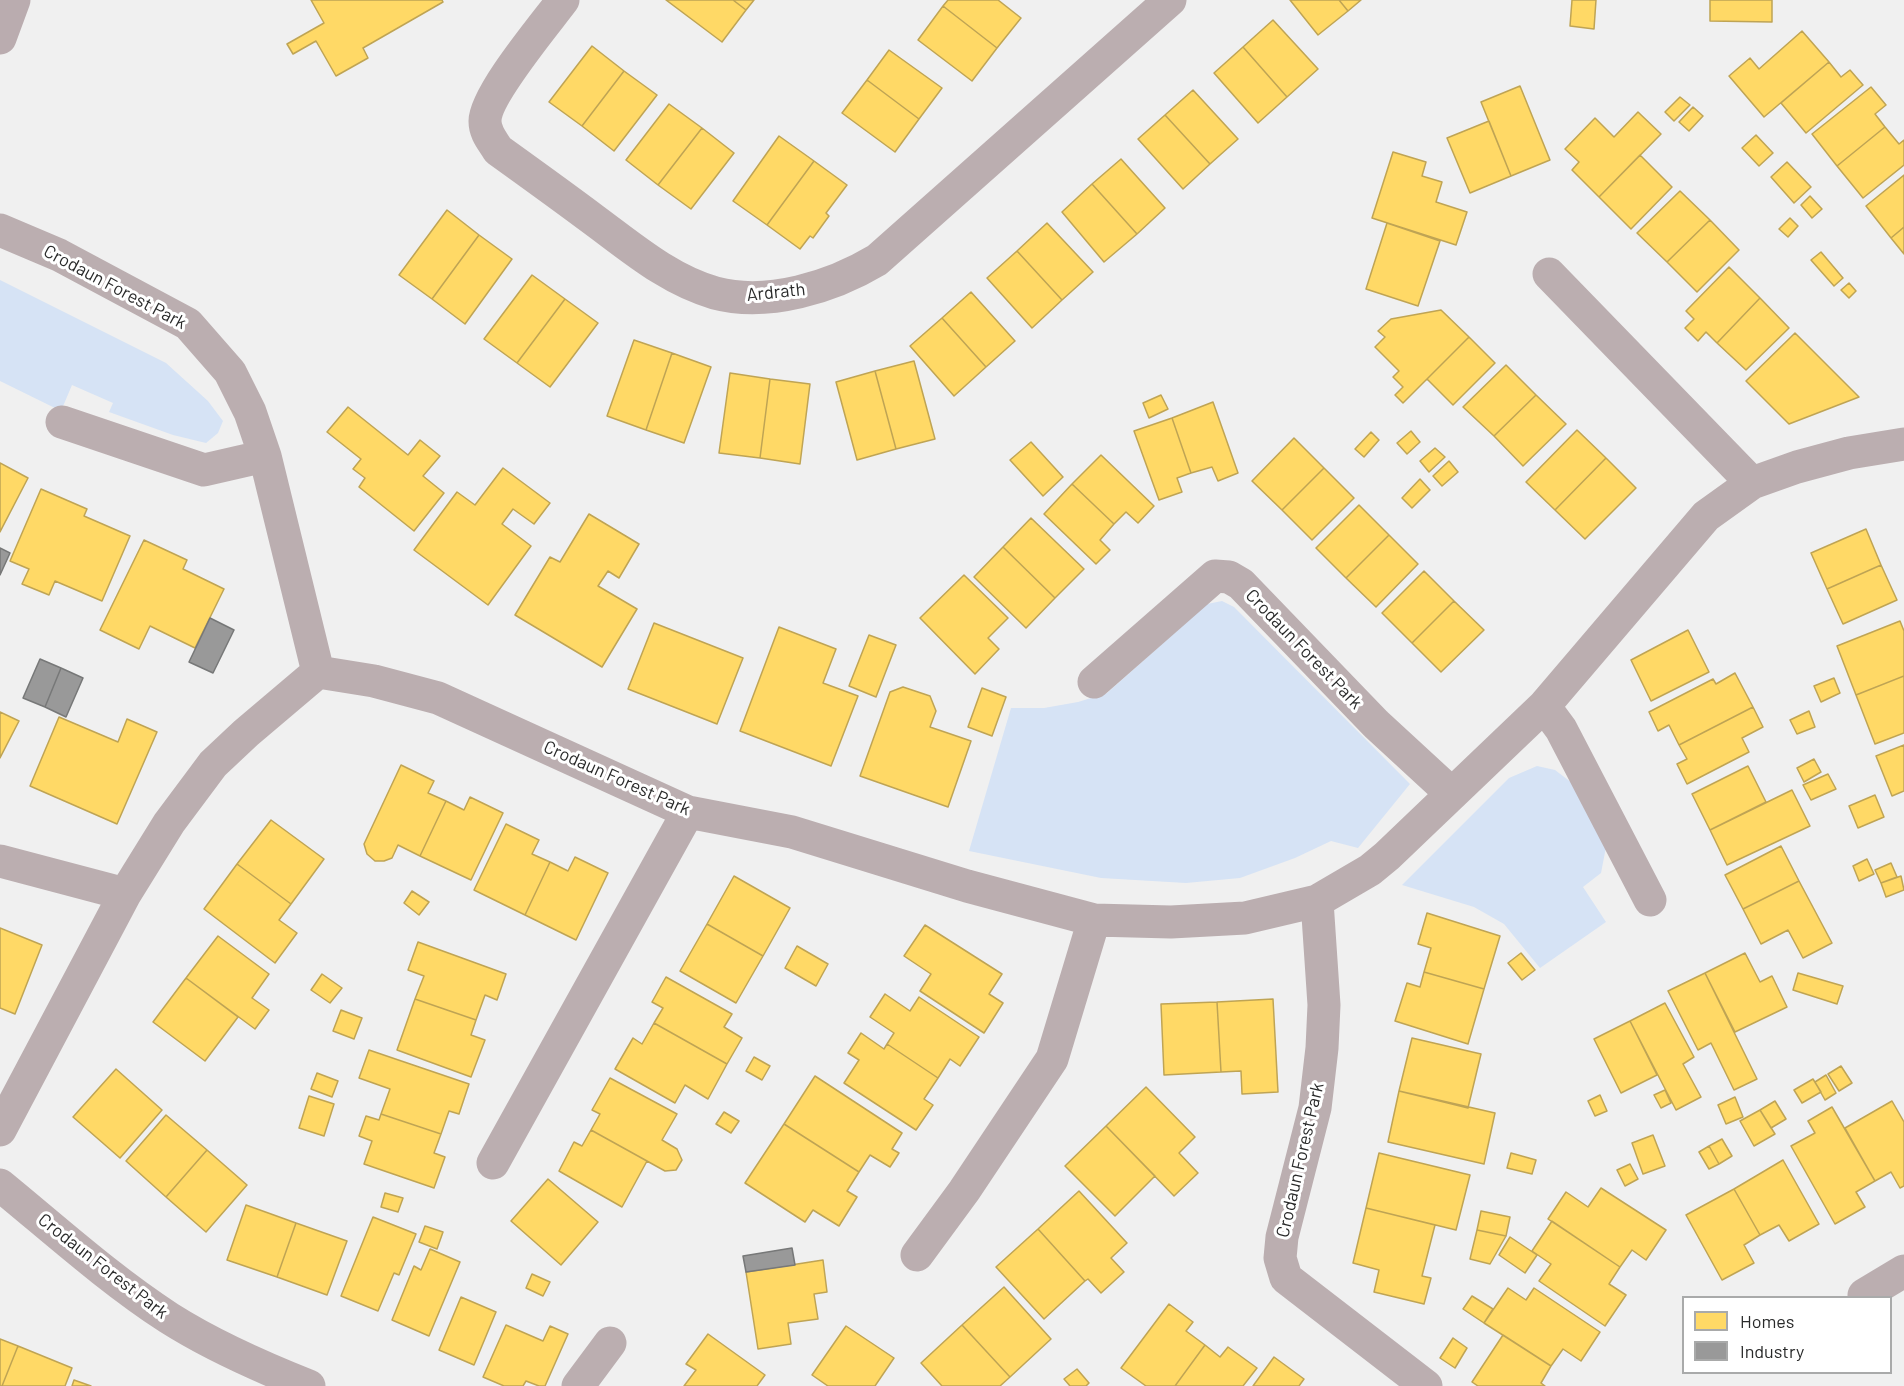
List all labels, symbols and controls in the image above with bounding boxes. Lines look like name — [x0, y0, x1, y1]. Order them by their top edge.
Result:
street label: Crodaun Forest Park — [40, 240, 190, 334]
street label: Ardrath — [745, 278, 807, 306]
street label: Crodaun Forest Park — [1241, 584, 1367, 714]
street label: Crodaun Forest Park — [540, 736, 694, 820]
street label: Crodaun Forest Park — [1272, 1080, 1328, 1240]
street label: Crodaun Forest Park — [34, 1209, 172, 1323]
legend — [1682, 1296, 1892, 1374]
text: Homes — [1740, 1310, 1794, 1332]
text: Industry — [1740, 1340, 1804, 1362]

